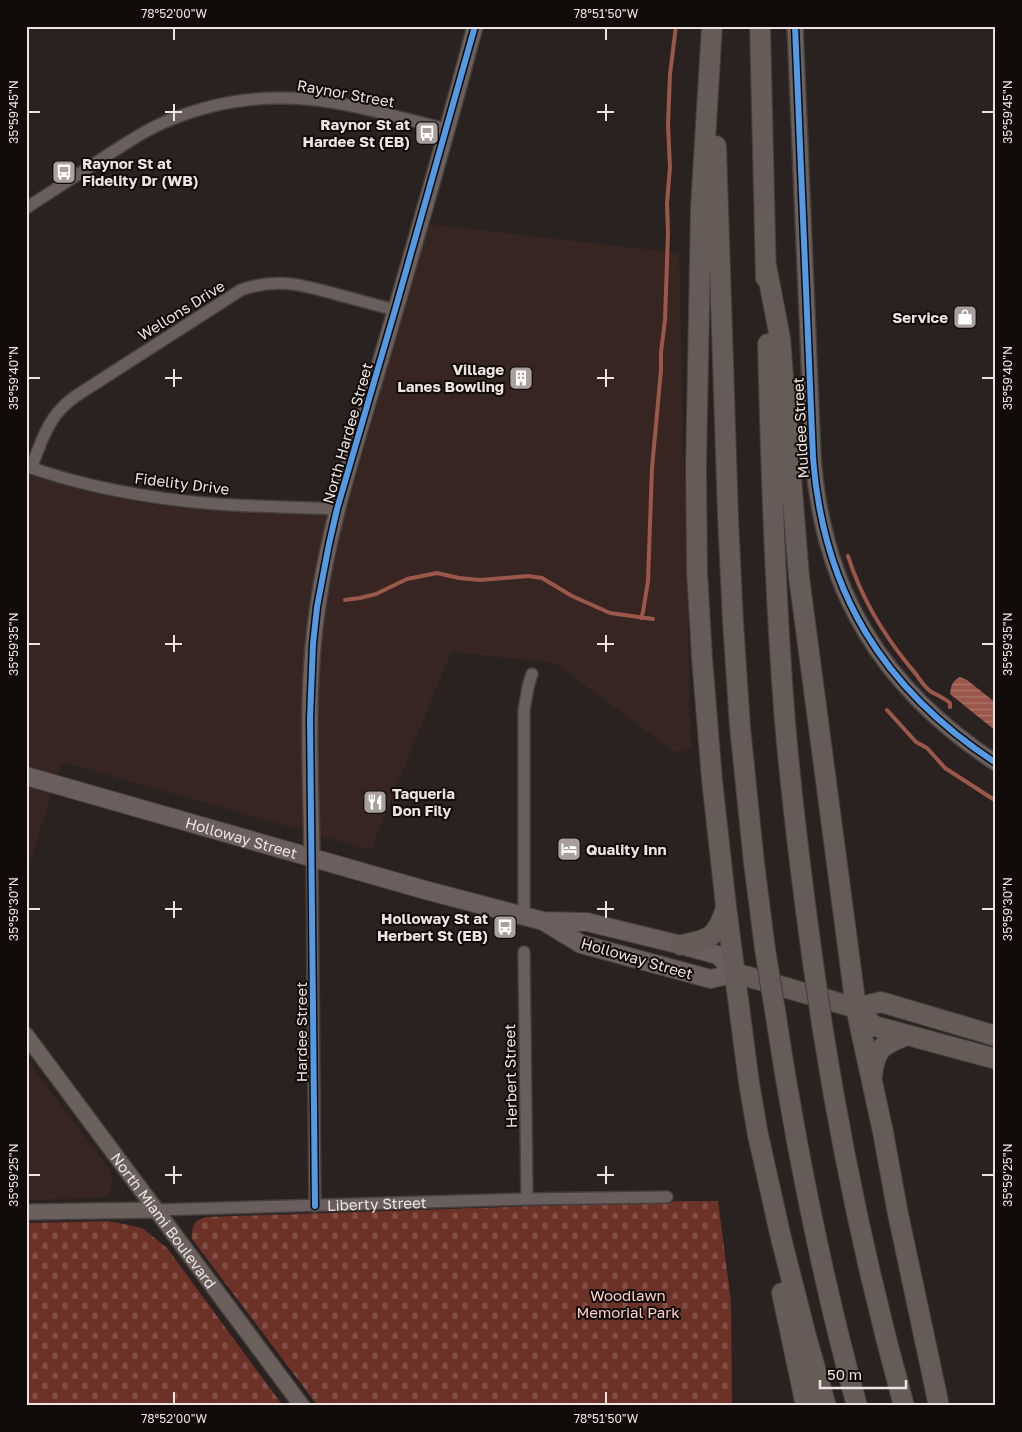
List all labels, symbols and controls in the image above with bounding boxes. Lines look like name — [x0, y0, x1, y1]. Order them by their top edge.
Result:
text: 78°52'00"W — [141, 6, 208, 21]
text: 78°51'50"W — [574, 6, 639, 21]
street label: Raynor Street — [296, 76, 396, 110]
text: 35°59'45"N — [6, 80, 21, 144]
text: 35°59'45"N — [1000, 80, 1015, 144]
place label: Raynor St at Hardee St (EB) — [303, 115, 410, 150]
bus stop icon: Raynor St at Hardee St (EB) — [414, 120, 440, 146]
place label: Raynor St at Fidelity Dr (WB) — [82, 154, 198, 189]
bus stop icon: Raynor St at Fidelity Dr (WB) — [51, 159, 77, 185]
street label: Wellons Drive — [134, 276, 228, 344]
shop icon: Service — [952, 304, 978, 330]
place label: Service — [892, 308, 948, 326]
text: 35°59'40"N — [6, 346, 21, 410]
text: 35°59'40"N — [1000, 346, 1015, 410]
street label: North Hardee Street — [318, 360, 376, 506]
place label: Village Lanes Bowling — [397, 360, 504, 395]
building icon: Village Lanes Bowling — [508, 365, 534, 391]
street label: Muldee Street — [788, 377, 812, 479]
street label: Fidelity Drive — [134, 468, 231, 498]
text: 35°59'35"N — [6, 612, 21, 676]
text: 35°59'35"N — [1000, 612, 1015, 676]
place label: Taqueria Don Fily — [392, 784, 455, 819]
restaurant icon: Taqueria Don Fily — [362, 789, 388, 815]
street label: Holloway Street — [183, 813, 299, 862]
hotel icon: Quality Inn — [556, 836, 582, 862]
place label: Quality Inn — [586, 840, 666, 858]
text: 35°59'30"N — [6, 877, 21, 941]
text: 35°59'30"N — [1000, 877, 1015, 941]
place label: Holloway St at Herbert St (EB) — [377, 909, 488, 944]
bus stop icon: Holloway St at Herbert St (EB) — [492, 914, 518, 940]
street label: Holloway Street — [579, 933, 695, 983]
street label: Hardee Street — [292, 982, 310, 1082]
street label: Herbert Street — [500, 1024, 520, 1128]
text: 35°59'25"N — [6, 1143, 21, 1207]
text: 35°59'25"N — [1000, 1143, 1015, 1207]
street label: North Miami Boulevard — [108, 1149, 220, 1292]
street label: Liberty Street — [327, 1193, 427, 1214]
park label: Woodlawn Memorial Park — [576, 1286, 680, 1321]
scale bar — [820, 1357, 906, 1389]
text: 50 m — [827, 1365, 862, 1383]
text: 78°52'00"W — [141, 1411, 208, 1426]
text: 78°51'50"W — [574, 1411, 639, 1426]

